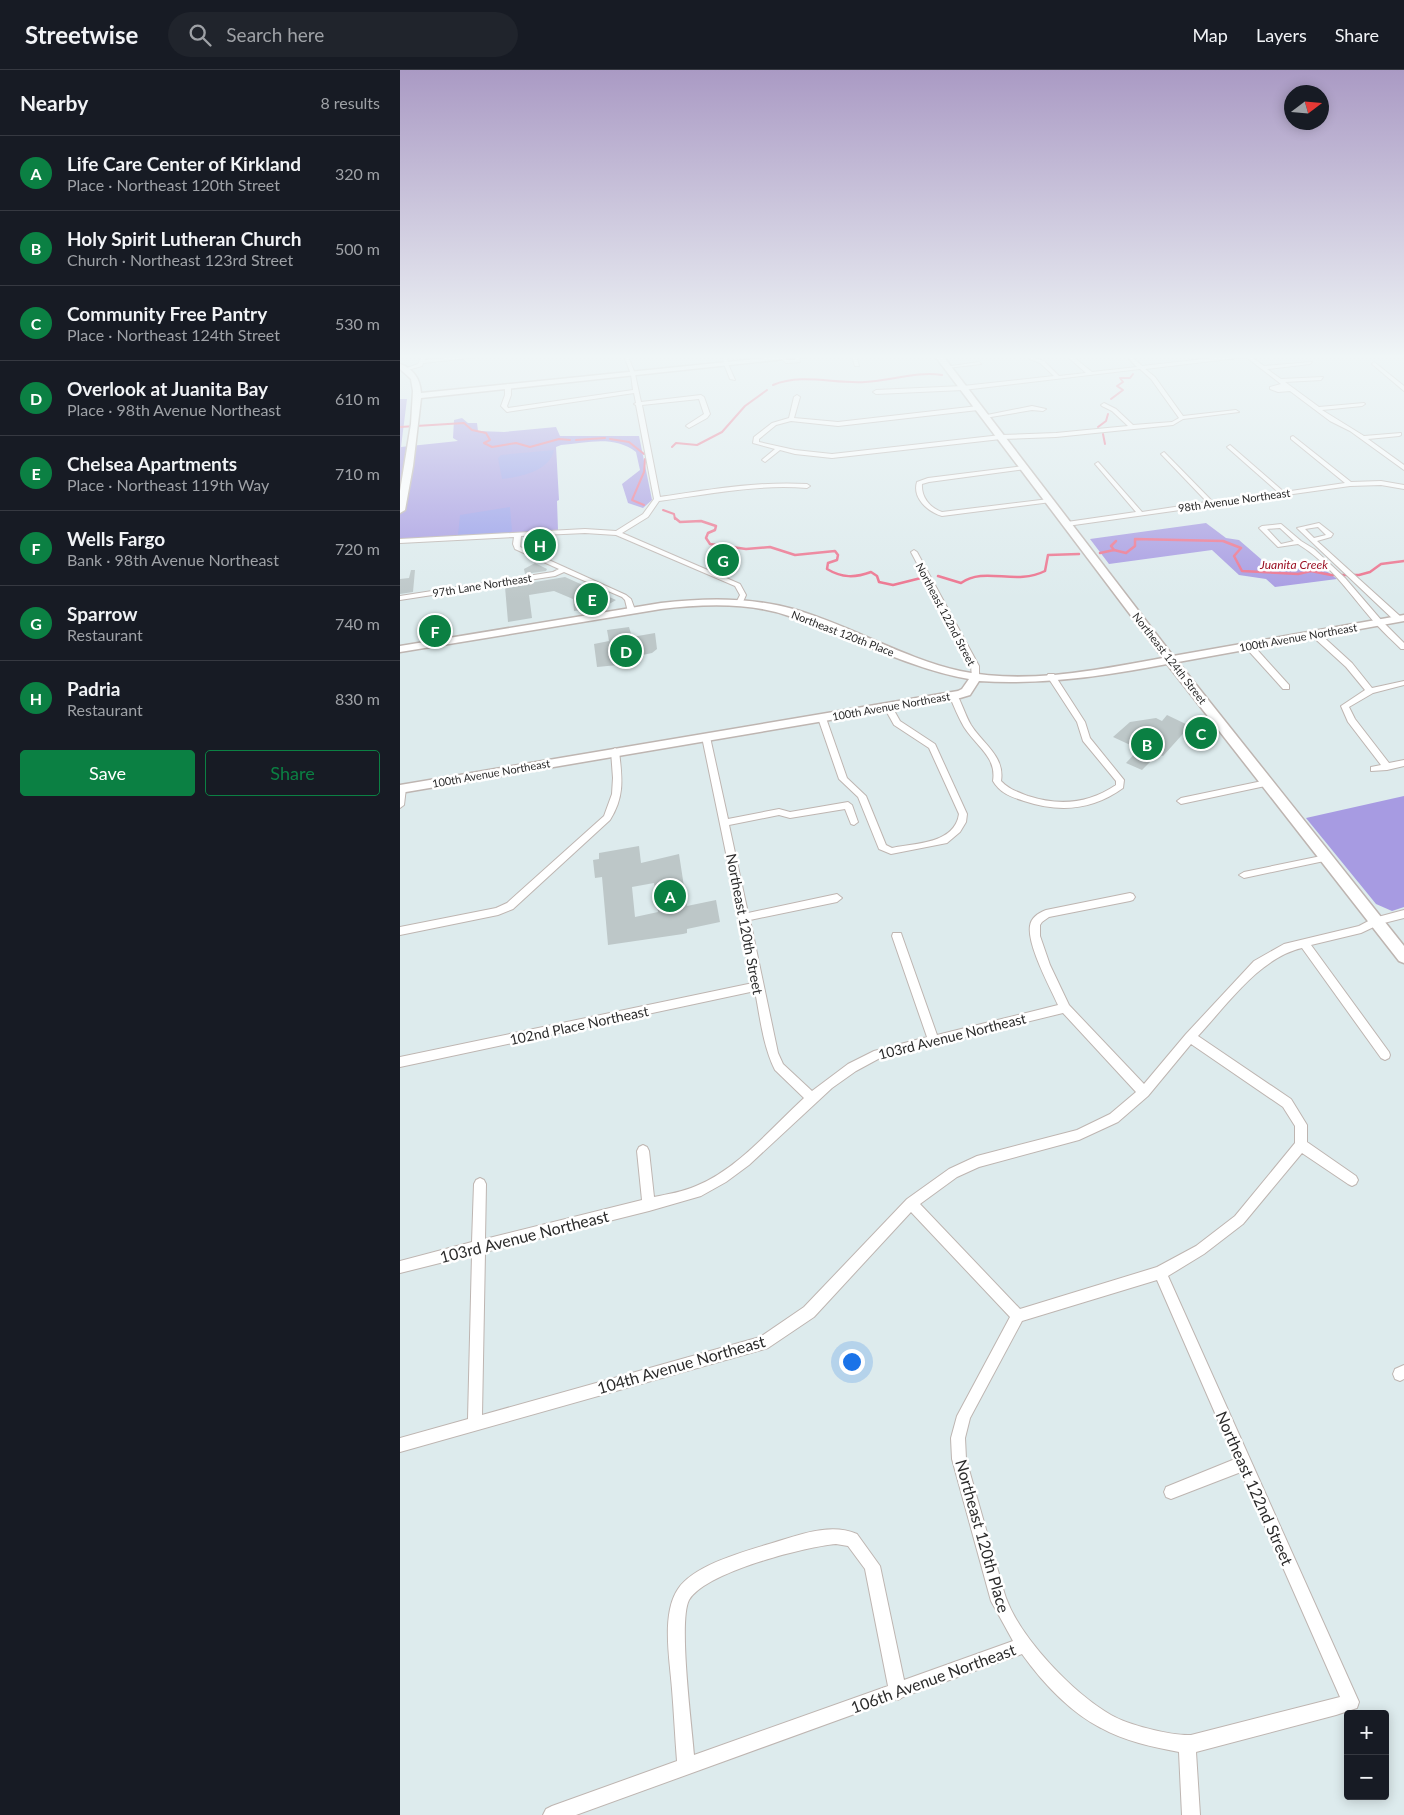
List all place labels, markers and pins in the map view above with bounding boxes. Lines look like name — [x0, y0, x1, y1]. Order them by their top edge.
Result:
pin: H — [524, 526, 556, 564]
pin: G — [707, 541, 739, 579]
pin: E — [576, 580, 608, 618]
pin: F — [419, 612, 451, 650]
pin: D — [610, 632, 642, 670]
pin: C — [1185, 714, 1217, 752]
pin: B — [1131, 725, 1163, 763]
pin: A — [654, 877, 686, 915]

